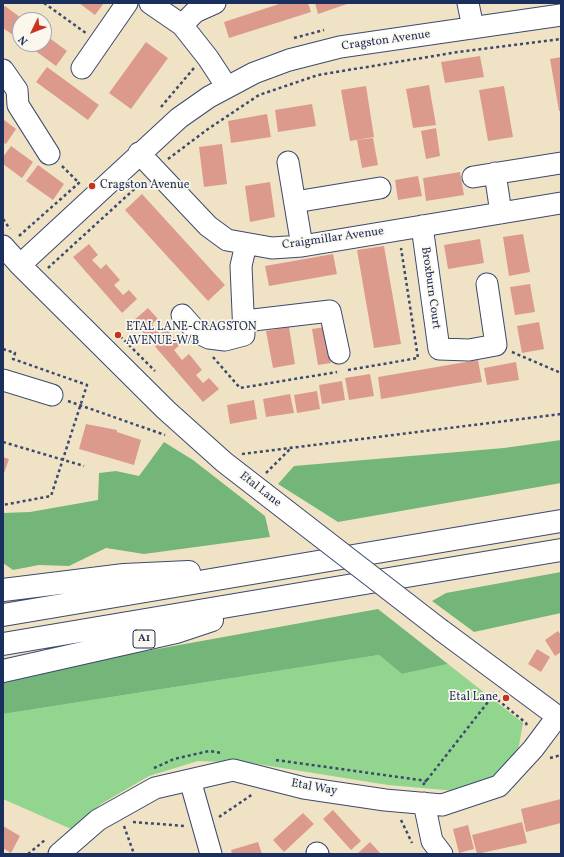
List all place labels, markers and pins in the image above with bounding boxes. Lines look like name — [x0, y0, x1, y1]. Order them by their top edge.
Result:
place label: Cragston Avenue — [100, 179, 189, 193]
marker: Cragston Avenue — [87, 181, 97, 191]
place label: ETAL LANE-CRAGSTON AVENUE-W/B — [126, 321, 257, 349]
marker: ETAL LANE-CRAGSTON AVENUE-W/B — [113, 330, 123, 340]
place label: Etal Lane — [449, 691, 498, 705]
marker: Etal Lane — [501, 693, 511, 703]

